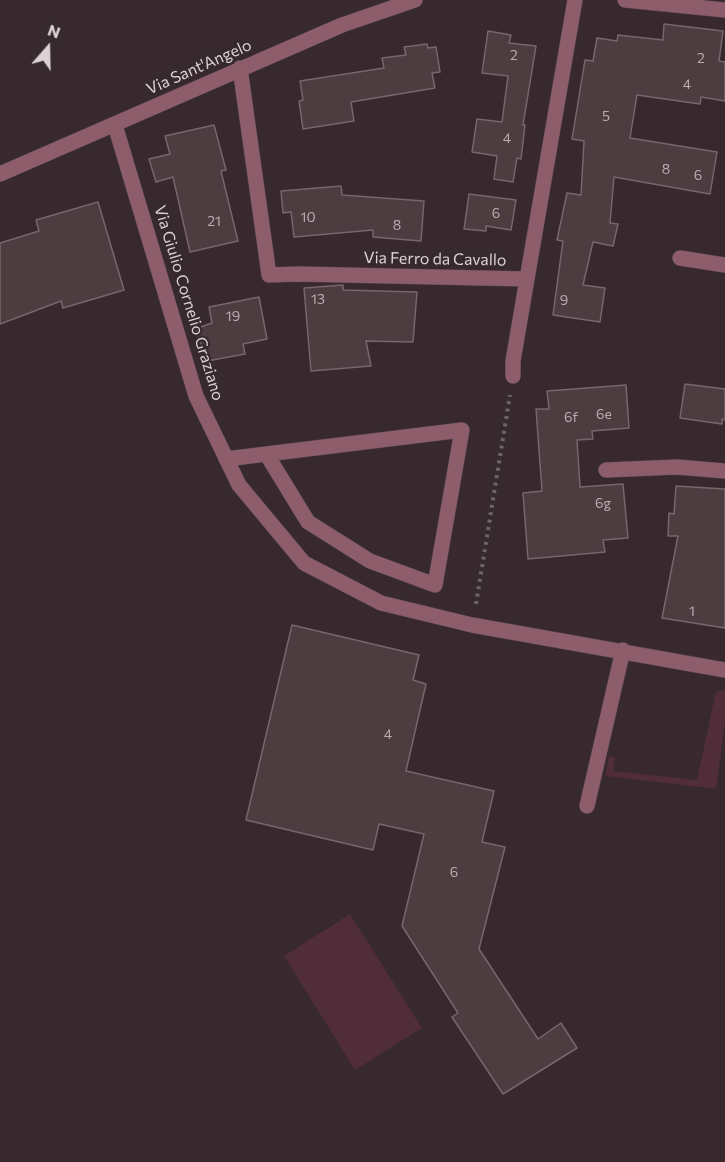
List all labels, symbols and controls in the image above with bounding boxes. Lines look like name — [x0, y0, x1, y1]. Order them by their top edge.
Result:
north arrow — [18, 18, 78, 78]
text: N — [45, 20, 63, 42]
street label: Via Sant'Angelo — [143, 35, 255, 99]
house number: 2 — [510, 47, 518, 63]
house number: 2 — [697, 50, 705, 66]
house number: 4 — [683, 76, 691, 92]
house number: 5 — [602, 108, 610, 124]
house number: 4 — [503, 130, 511, 146]
house number: 8 — [662, 161, 670, 177]
house number: 6 — [694, 167, 702, 183]
street label: Via Giulio Cornelio Graziano — [150, 203, 228, 403]
house number: 6 — [492, 205, 500, 221]
house number: 10 — [300, 209, 316, 225]
house number: 21 — [207, 213, 221, 229]
house number: 8 — [393, 217, 401, 233]
street label: Via Ferro da Cavallo — [363, 248, 507, 270]
house number: 13 — [311, 291, 325, 307]
house number: 9 — [560, 292, 568, 308]
house number: 19 — [226, 308, 240, 324]
house number: 6e — [596, 406, 612, 422]
house number: 6f — [564, 409, 578, 425]
house number: 6g — [595, 495, 611, 511]
house number: 1 — [689, 603, 695, 619]
house number: 4 — [384, 726, 392, 742]
house number: 6 — [450, 864, 458, 880]

